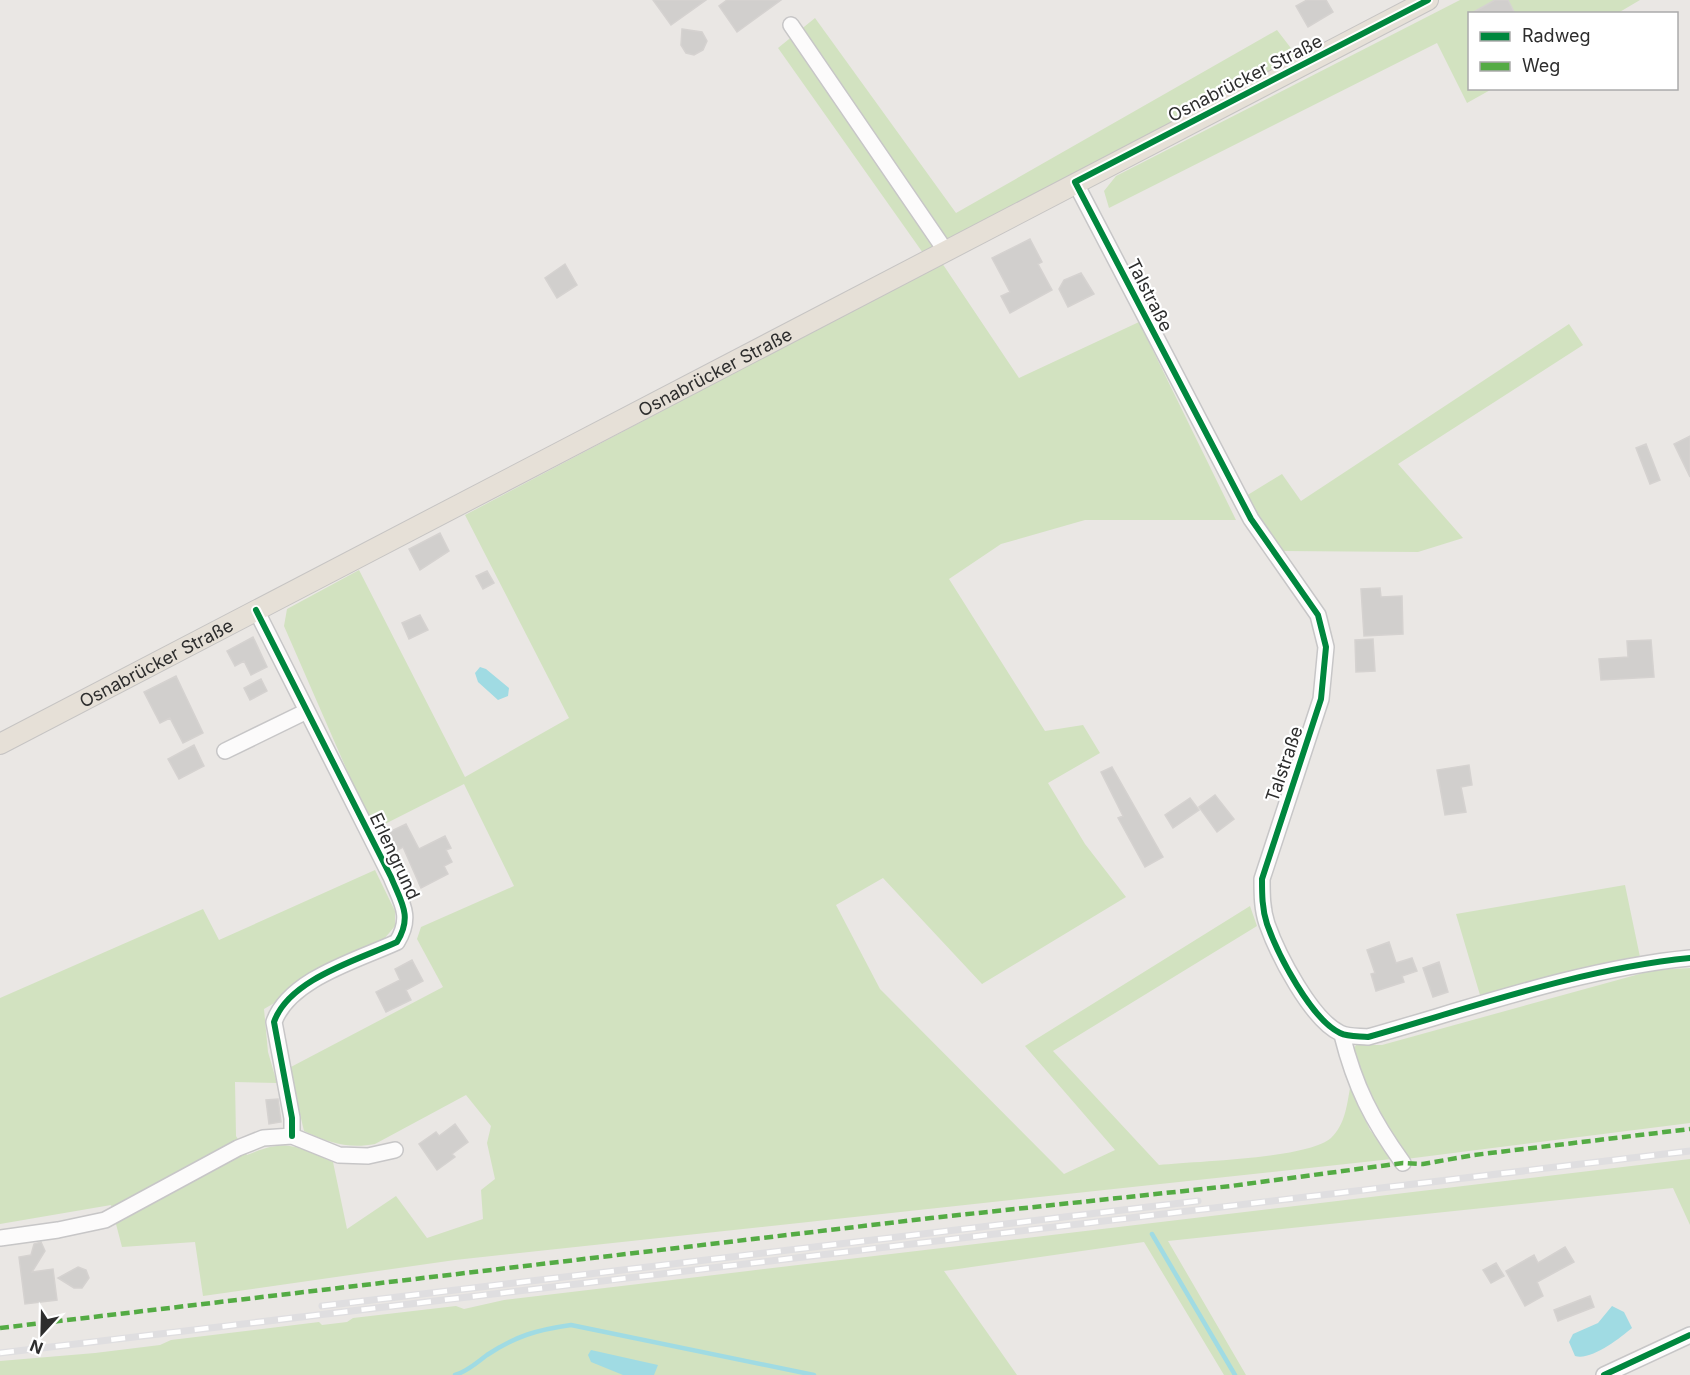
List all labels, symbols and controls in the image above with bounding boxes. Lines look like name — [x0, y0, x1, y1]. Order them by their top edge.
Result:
legend — [1468, 12, 1678, 90]
text: Radweg — [1522, 25, 1591, 46]
street label: Osnabrücker Straße — [1164, 30, 1326, 126]
text: Weg — [1522, 55, 1560, 76]
street label: Talstraße — [1123, 255, 1177, 335]
street label: Osnabrücker Straße — [634, 323, 795, 420]
street label: Osnabrücker Straße — [76, 614, 237, 711]
street label: Talstraße — [1261, 723, 1307, 805]
street label: Erlengrund — [366, 809, 424, 903]
north arrow — [12, 1303, 72, 1363]
text: N — [27, 1335, 46, 1358]

